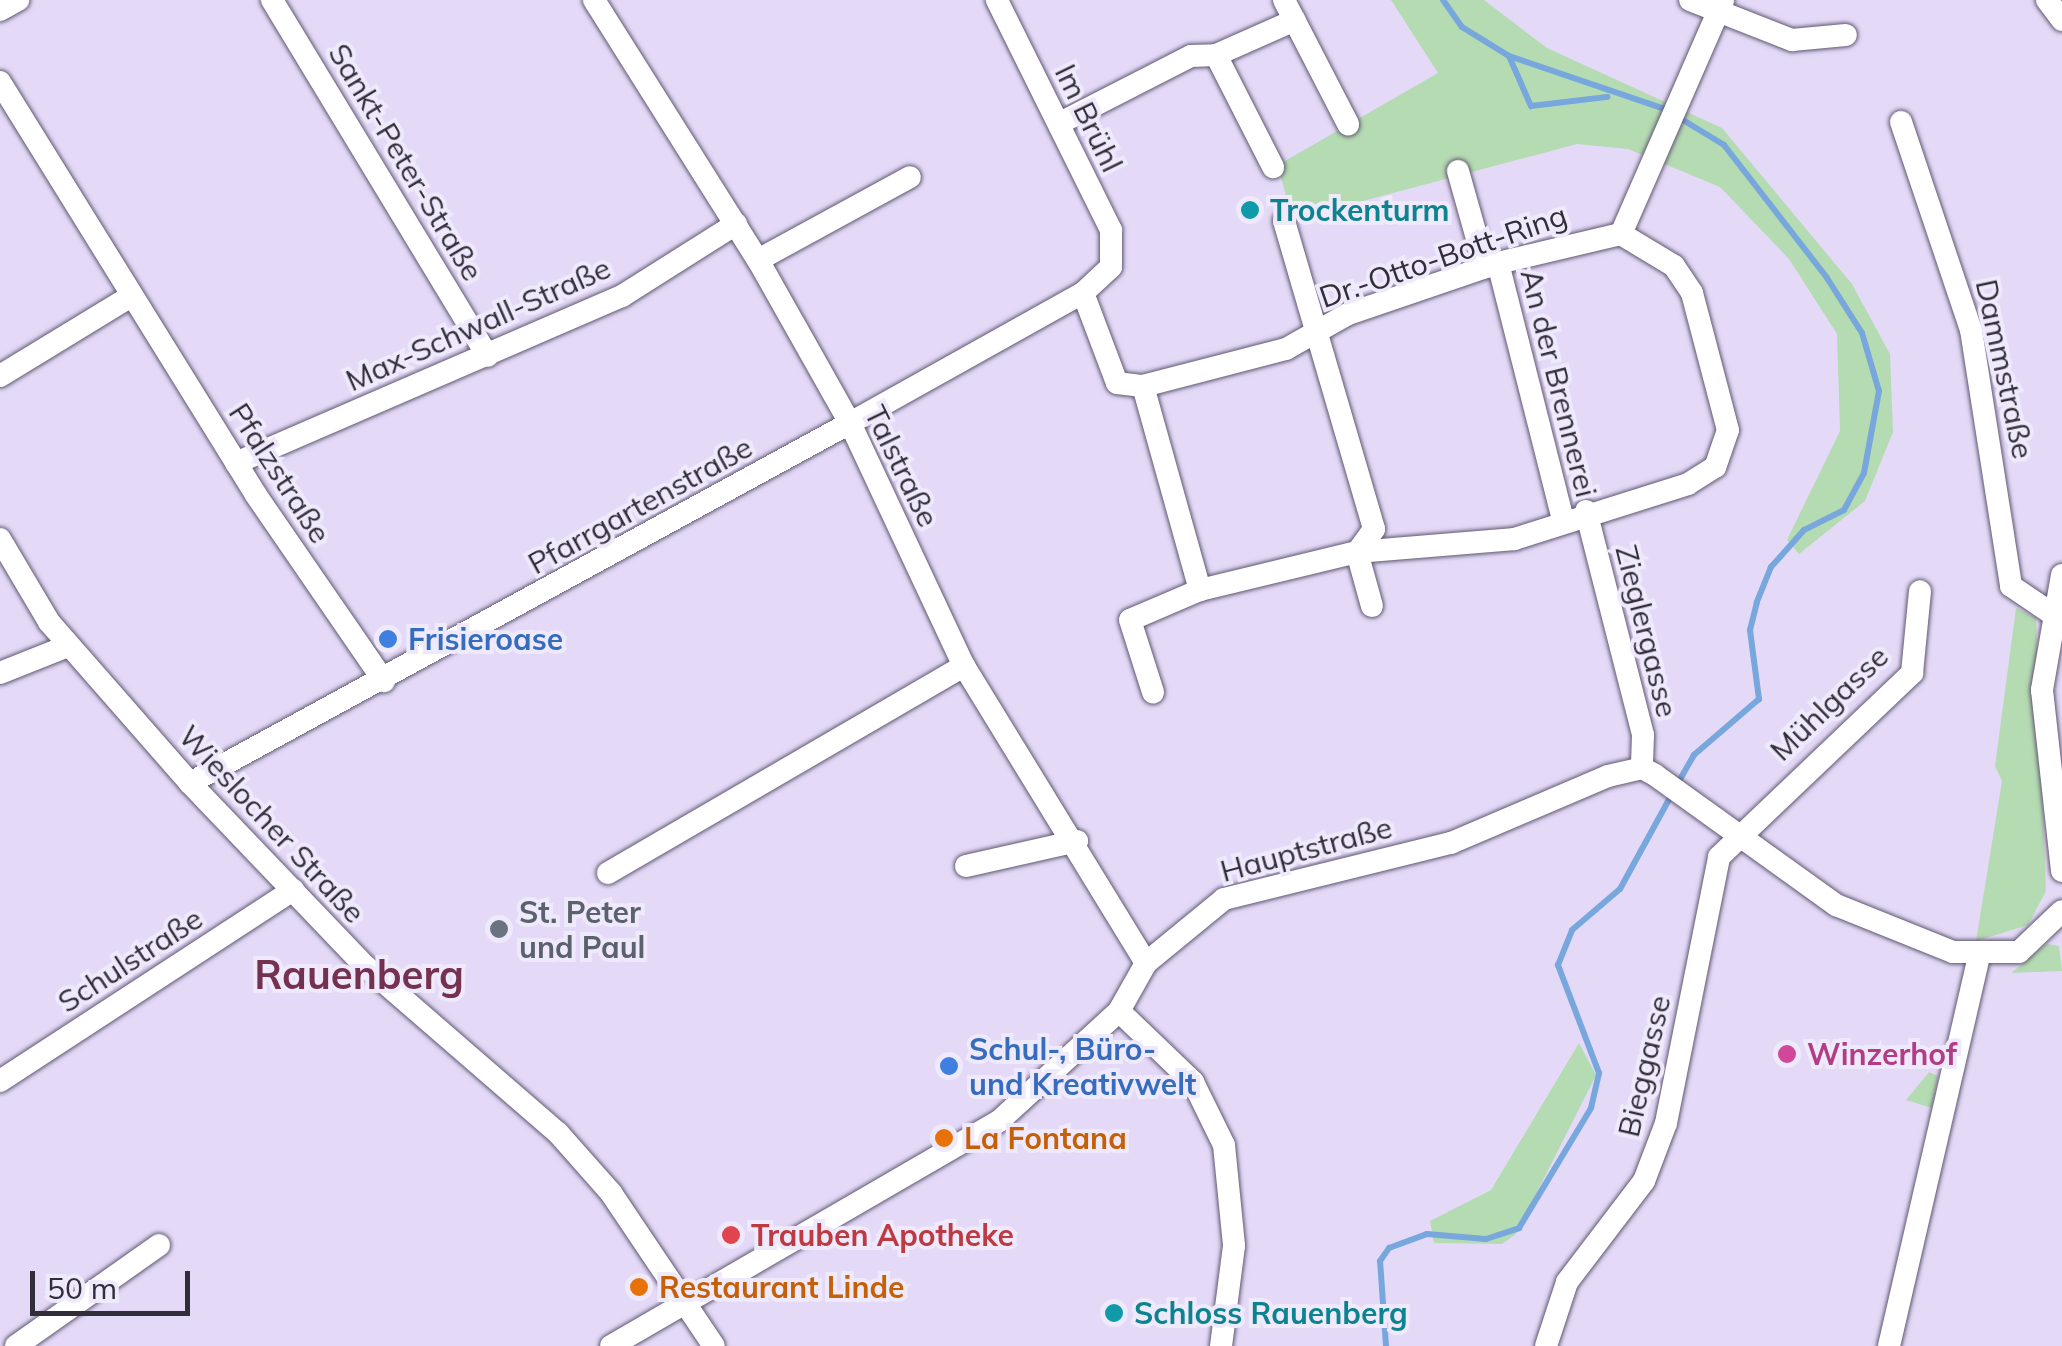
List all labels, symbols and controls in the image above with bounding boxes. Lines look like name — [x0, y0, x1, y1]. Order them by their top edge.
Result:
street label: Sankt-Peter-Straße — [321, 37, 491, 287]
street label: Im Brühl — [1048, 58, 1130, 178]
place label: Trockenturm — [1270, 192, 1449, 228]
street label: Dr.-Otto-Bott-Ring — [1315, 197, 1571, 315]
marker: Trockenturm — [1239, 199, 1261, 221]
street label: Max-Schwall-Straße — [340, 249, 616, 399]
street label: An der Brennerei — [1513, 265, 1605, 501]
street label: Dammstraße — [1968, 276, 2042, 462]
street label: Pfalzstraße — [221, 396, 339, 550]
street label: Talstraße — [857, 400, 947, 532]
street label: Pfarrgartenstraße — [522, 429, 758, 581]
street label: Zieglergasse — [1608, 541, 1686, 721]
place label: Frisieroase — [408, 621, 563, 657]
marker: Frisieroase — [377, 628, 399, 650]
street label: Mühlgasse — [1763, 638, 1895, 768]
street label: Wieslocher Straße — [171, 718, 373, 930]
street label: Hauptstraße — [1216, 809, 1396, 889]
place label: St. Peter und Paul — [519, 894, 645, 964]
street label: Schulstraße — [51, 900, 209, 1020]
marker: St. Peter und Paul — [488, 918, 510, 940]
district label: Rauenberg — [254, 950, 464, 998]
street label: Bieggasse — [1610, 992, 1678, 1140]
place label: Schul-, Büro- und Kreativwelt — [969, 1031, 1196, 1102]
place label: Winzerhof — [1807, 1036, 1957, 1072]
marker: Winzerhof — [1776, 1043, 1798, 1065]
marker: Schul-, Büro- und Kreativwelt — [938, 1055, 960, 1077]
place label: La Fontana — [964, 1120, 1127, 1156]
marker: La Fontana — [933, 1127, 955, 1149]
place label: Trauben Apotheke — [751, 1217, 1014, 1253]
marker: Trauben Apotheke — [720, 1224, 742, 1246]
scale bar — [35, 1251, 195, 1313]
text: 50 m — [47, 1269, 117, 1307]
place label: Restaurant Linde — [659, 1269, 905, 1305]
marker: Restaurant Linde — [628, 1276, 650, 1298]
place label: Schloss Rauenberg — [1134, 1295, 1408, 1331]
marker: Schloss Rauenberg — [1103, 1302, 1125, 1324]

